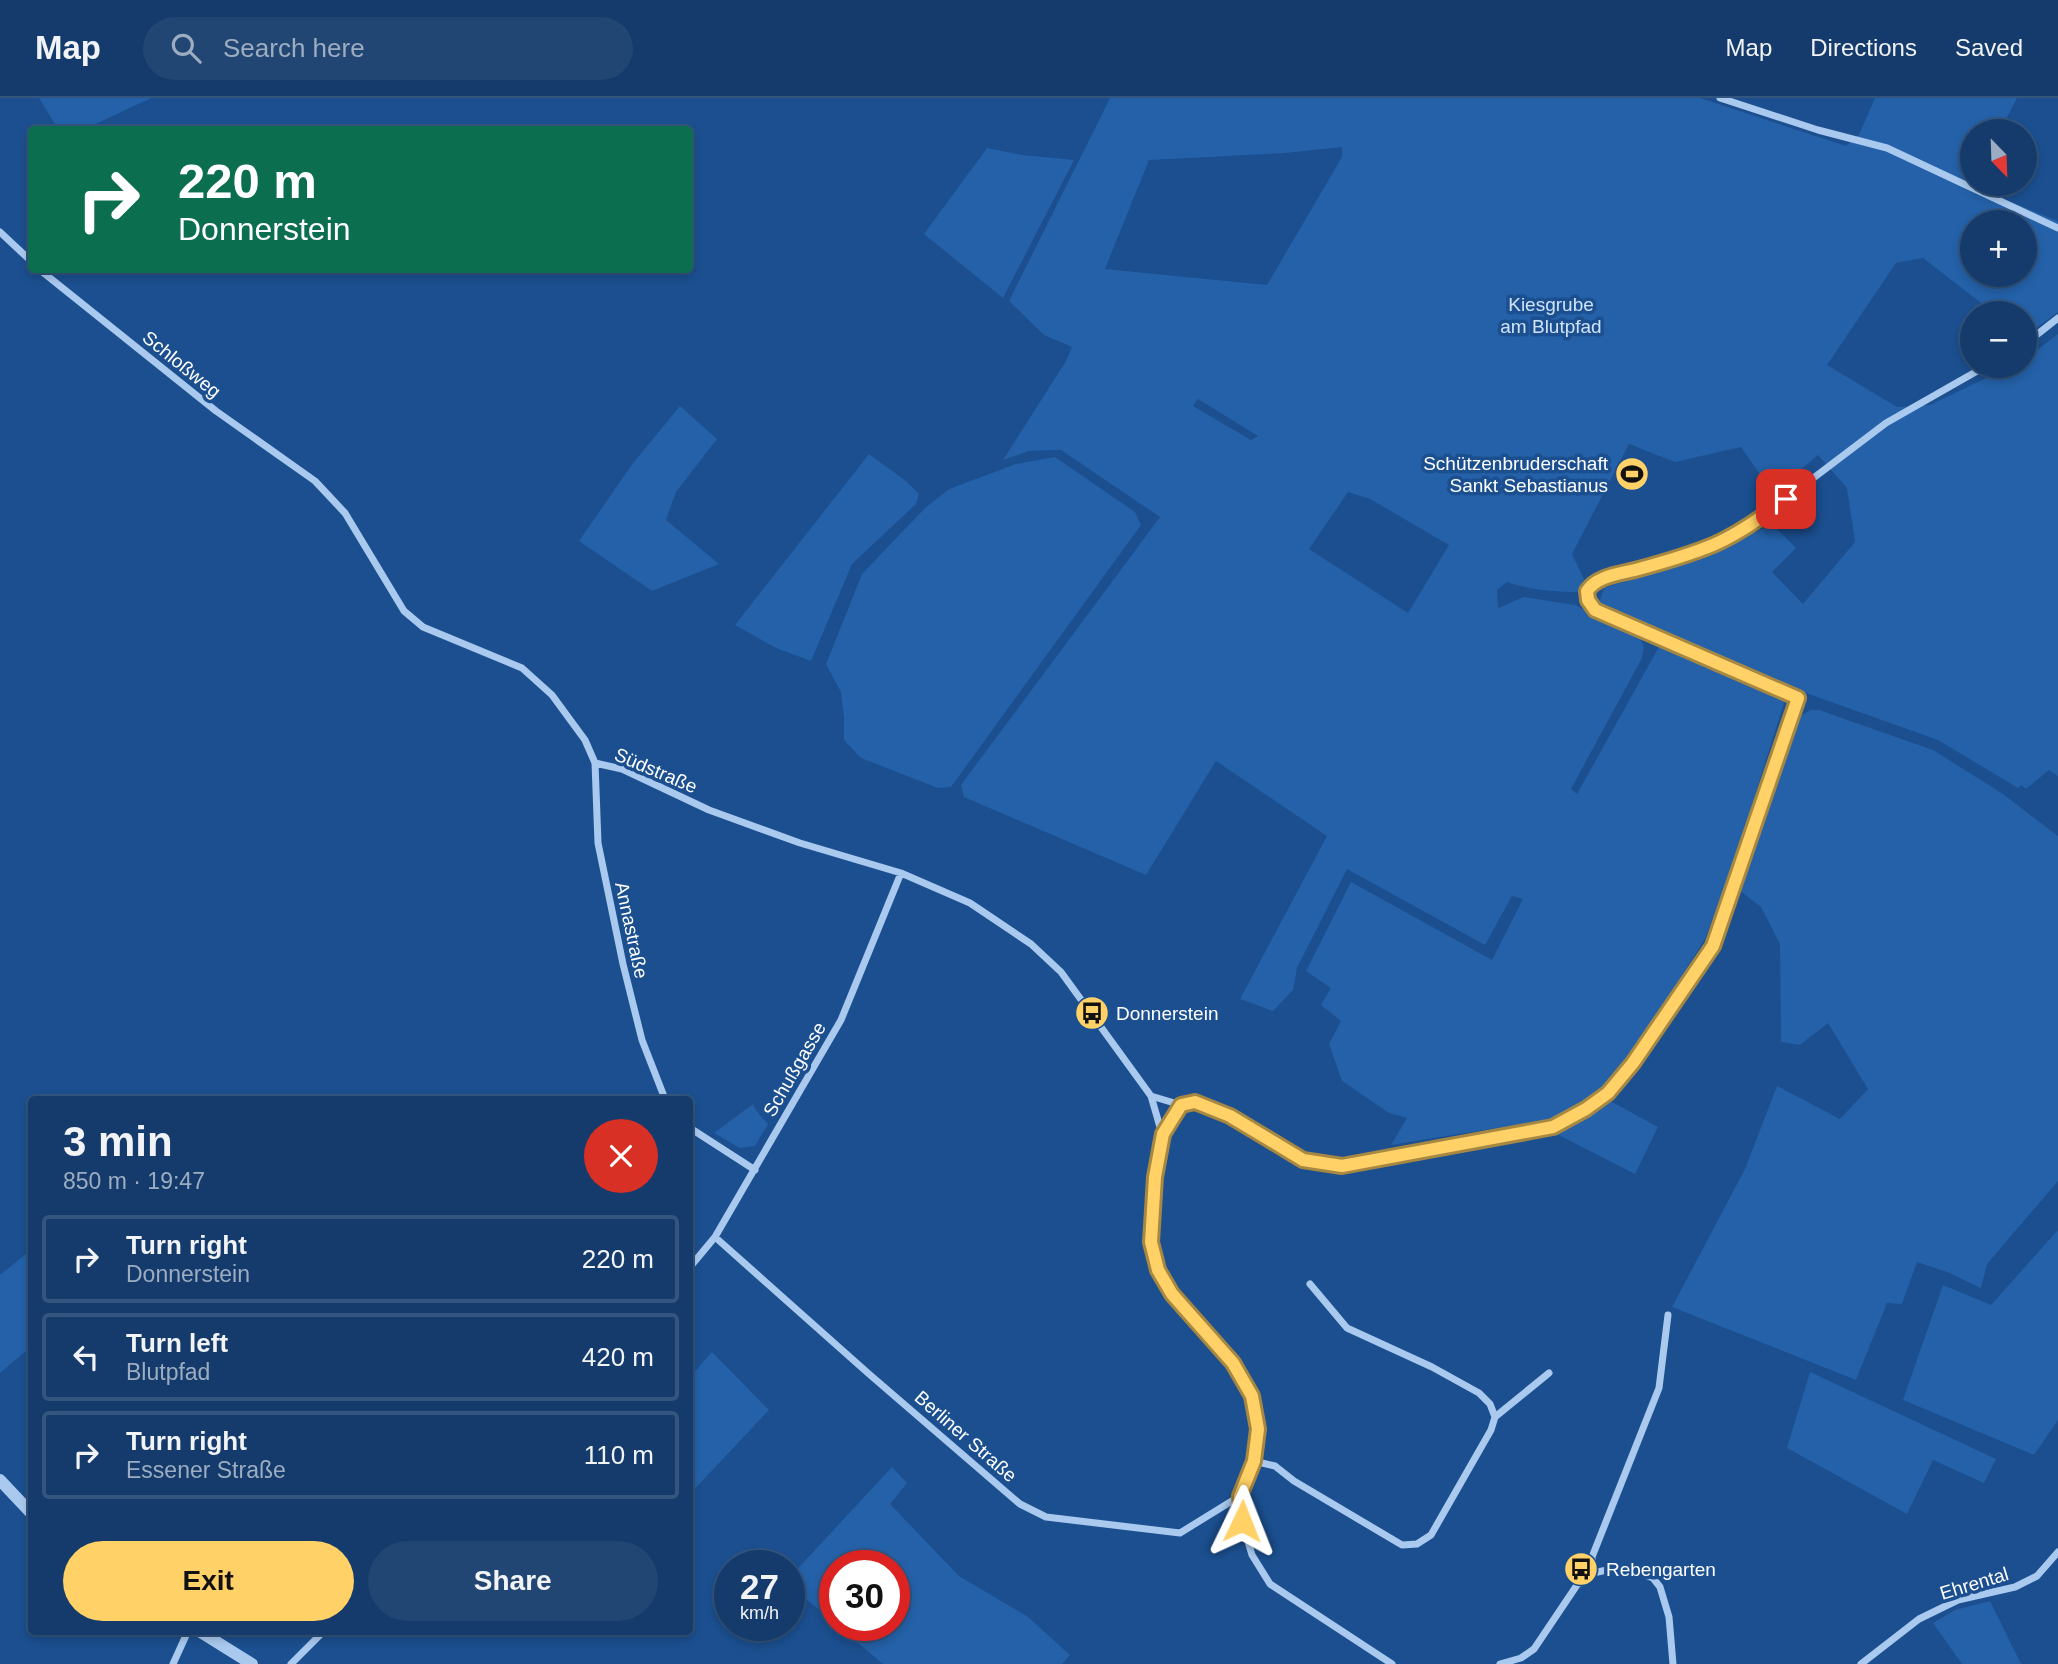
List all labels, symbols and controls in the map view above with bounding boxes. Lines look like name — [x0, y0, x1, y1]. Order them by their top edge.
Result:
search box — [143, 17, 633, 80]
text: Map — [35, 29, 101, 66]
icon: search — [167, 29, 205, 67]
text: Search here — [223, 33, 365, 63]
text: Map — [1726, 34, 1772, 61]
text: Directions — [1810, 34, 1917, 61]
text: Saved — [1955, 34, 2023, 61]
north arrow — [1960, 119, 2037, 196]
map controls — [1960, 119, 2037, 378]
icon: right — [63, 154, 154, 245]
text: 220 m — [178, 154, 317, 208]
button: + — [1960, 210, 2037, 287]
text: Donnerstein — [178, 211, 351, 247]
park label: Kiesgrube am Blutpfad — [1500, 294, 1602, 337]
button: − — [1960, 301, 2037, 378]
street label: Schloßweg — [139, 327, 225, 402]
place label: Schützenbruderschaft Sankt Sebastianus — [1423, 453, 1609, 496]
sports icon: Schützenbruderschaft Sankt Sebastianus — [1613, 455, 1651, 493]
pin — [1756, 469, 1816, 529]
icon: arrive — [1767, 480, 1805, 518]
street label: Südstraße — [611, 744, 700, 797]
street label: Annastraße — [611, 880, 652, 980]
bus stop icon: Donnerstein — [1073, 994, 1111, 1032]
place label: Donnerstein — [1116, 1003, 1218, 1024]
street label: Schußgasse — [759, 1018, 830, 1120]
text: 3 min — [63, 1118, 173, 1165]
button: close — [584, 1119, 658, 1193]
text: 850 m · 19:47 — [63, 1168, 205, 1194]
text: Turn right — [126, 1230, 247, 1260]
icon: right — [67, 1240, 105, 1278]
text: 220 m — [582, 1244, 654, 1274]
text: Donnerstein — [126, 1261, 250, 1287]
text: Turn left — [126, 1328, 228, 1358]
icon: left — [67, 1338, 105, 1376]
text: 420 m — [582, 1342, 654, 1372]
text: Blutpfad — [126, 1359, 210, 1385]
street label: Berliner Straße — [911, 1387, 1021, 1486]
text: Turn right — [126, 1426, 247, 1456]
icon: right — [67, 1436, 105, 1474]
text: 110 m — [584, 1440, 654, 1470]
text: Essener Straße — [126, 1457, 286, 1483]
position arrow — [1205, 1484, 1279, 1558]
button: Exit — [63, 1541, 354, 1621]
button: Share — [368, 1541, 658, 1621]
speed limit sign: 30 — [819, 1550, 910, 1641]
bus stop icon: Rebengarten — [1562, 1550, 1600, 1588]
place label: Rebengarten — [1606, 1559, 1716, 1580]
street label: Ehrental — [1937, 1563, 2011, 1604]
text: 27 — [740, 1567, 779, 1606]
text: km/h — [740, 1603, 779, 1623]

